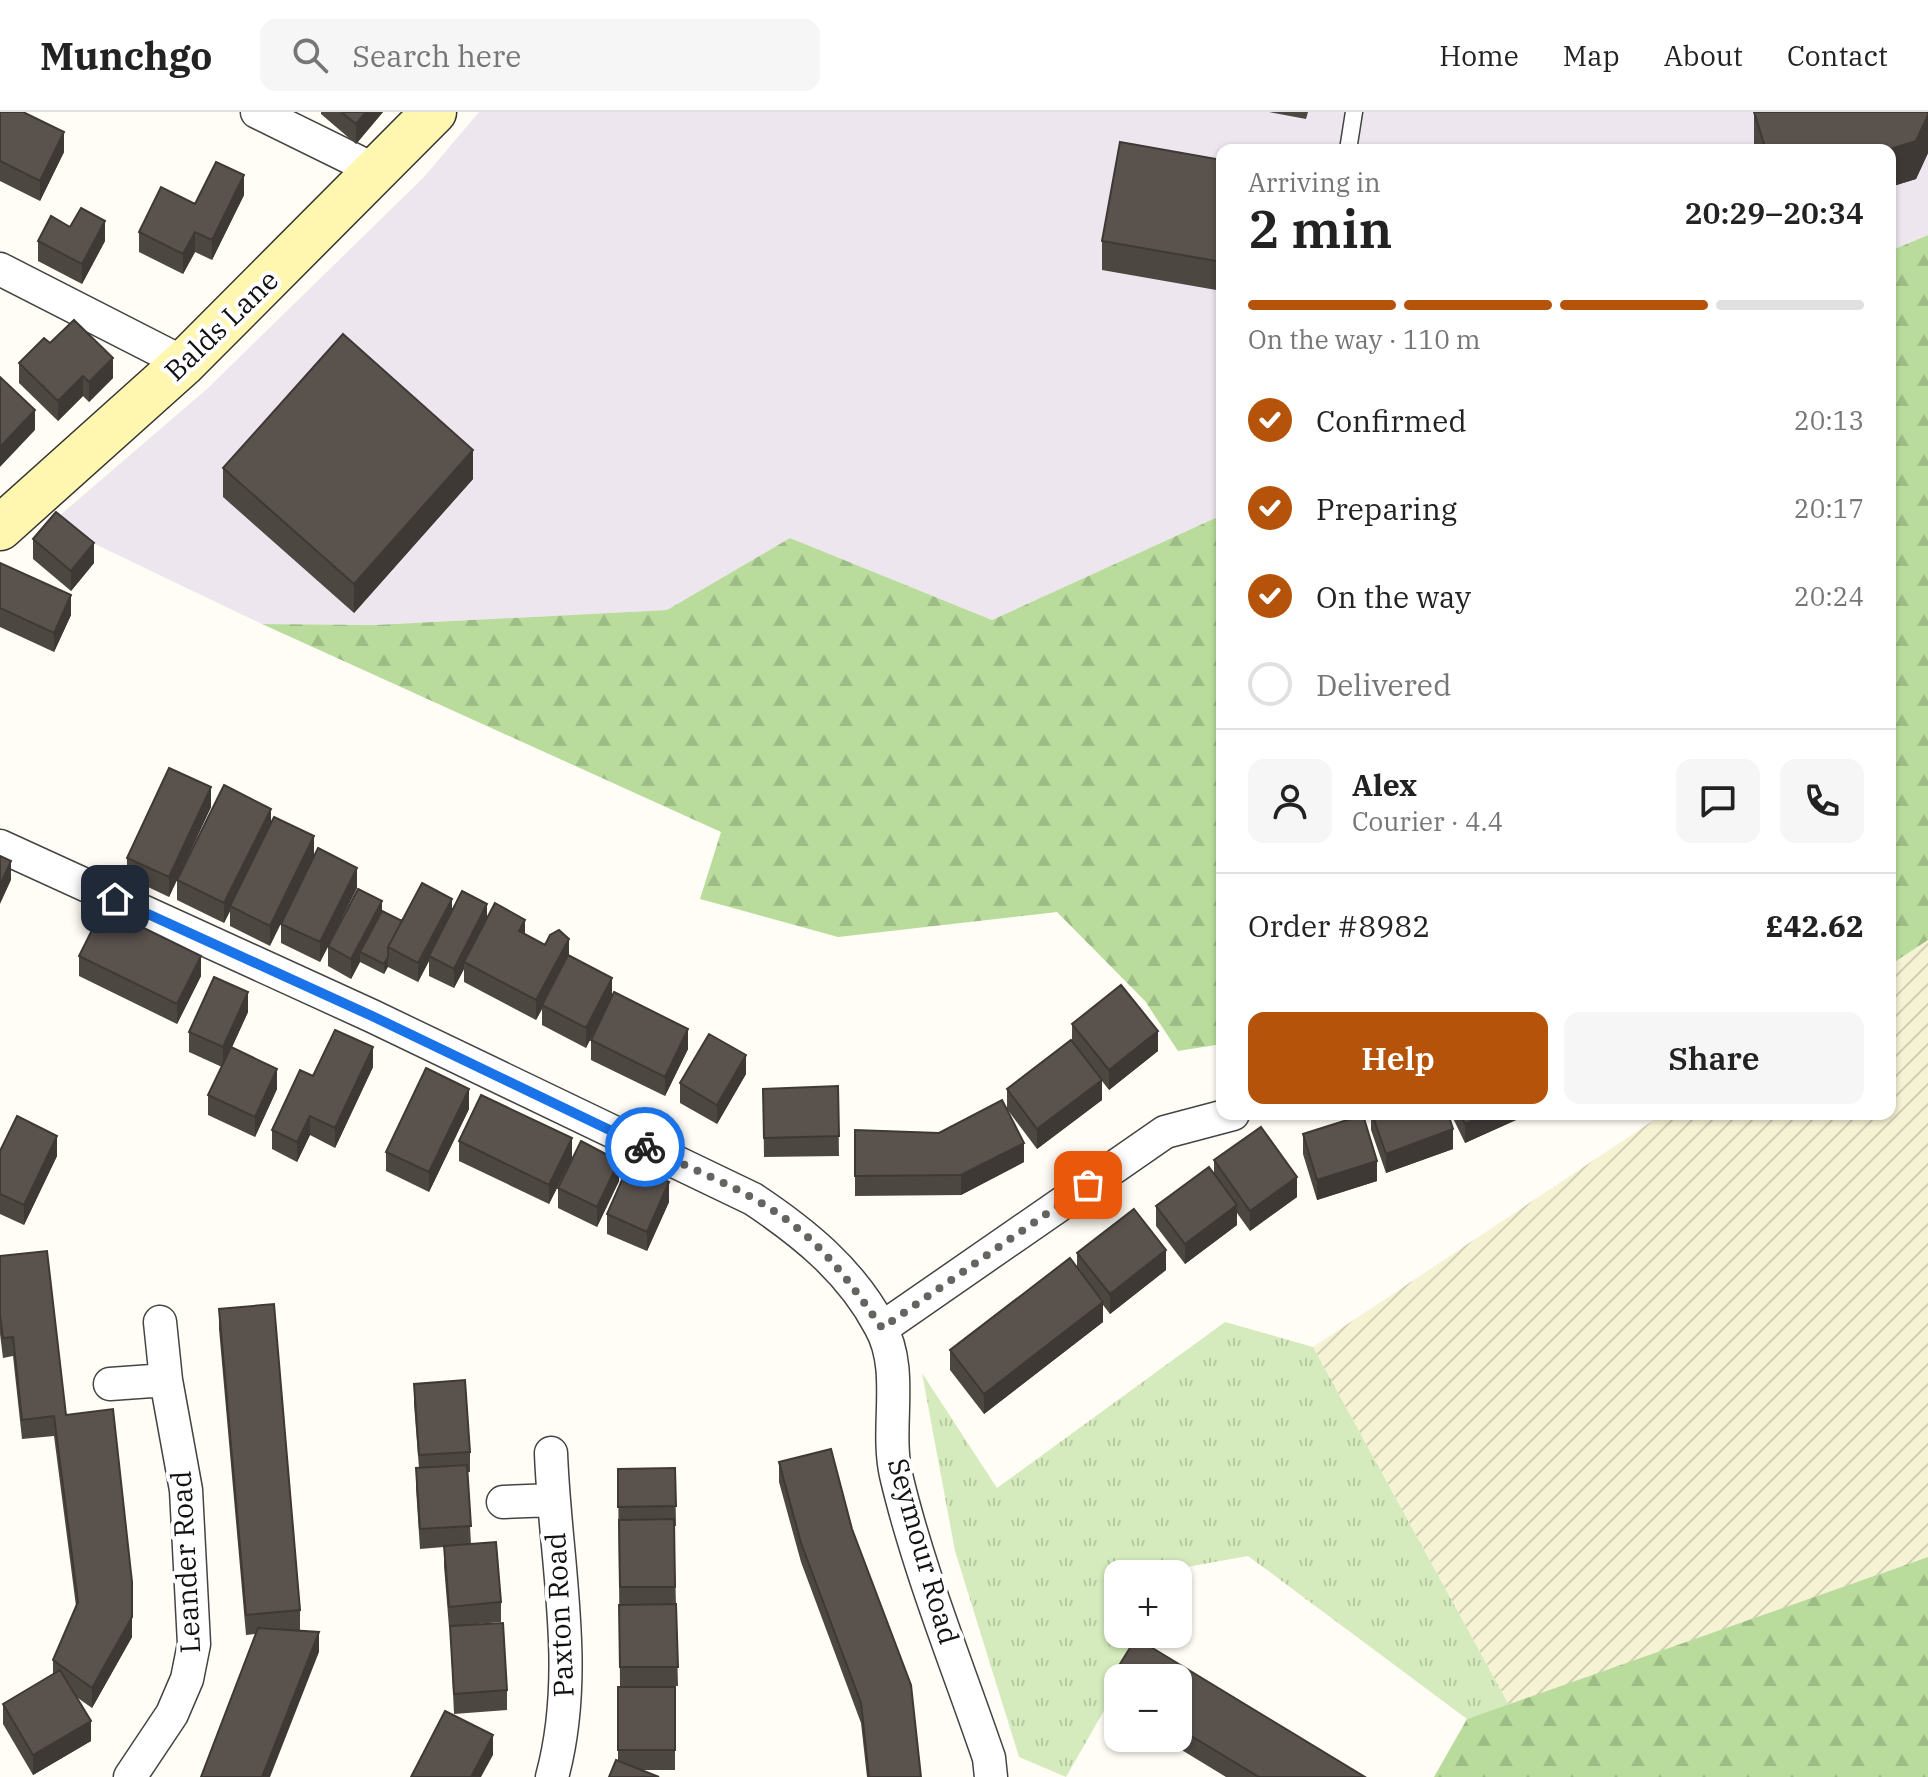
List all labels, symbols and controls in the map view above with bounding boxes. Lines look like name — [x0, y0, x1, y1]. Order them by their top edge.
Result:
search box — [260, 19, 820, 91]
text: Munchgo — [40, 31, 212, 80]
icon: search — [288, 33, 332, 77]
text: Search here — [352, 36, 521, 75]
text: Home — [1439, 37, 1519, 74]
text: Map — [1563, 37, 1620, 74]
text: About — [1664, 37, 1743, 74]
text: Contact — [1787, 37, 1888, 74]
text: Arriving in — [1248, 165, 1381, 199]
text: 20:29–20:34 — [1684, 193, 1864, 232]
text: 2 min — [1248, 195, 1393, 262]
street label: Balds Lane — [156, 262, 286, 388]
text: On the way · 110 m — [1248, 322, 1481, 356]
icon: check — [1248, 398, 1292, 442]
text: Confirmed — [1316, 401, 1467, 440]
text: 20:13 — [1794, 403, 1864, 437]
icon: check — [1248, 486, 1292, 530]
text: Preparing — [1316, 489, 1457, 528]
text: 20:17 — [1794, 491, 1864, 525]
icon: check — [1248, 574, 1292, 618]
text: On the way — [1316, 577, 1471, 616]
text: 20:24 — [1794, 579, 1864, 613]
text: Delivered — [1316, 665, 1451, 704]
button: person — [1248, 759, 1332, 843]
button: chat — [1676, 759, 1760, 843]
button: phone — [1780, 759, 1864, 843]
text: Alex — [1352, 765, 1417, 804]
text: Courier · 4.4 — [1352, 804, 1503, 838]
pin — [81, 865, 149, 933]
icon: home — [93, 877, 137, 921]
text: Order #8982 — [1248, 906, 1430, 945]
text: £42.62 — [1766, 906, 1864, 945]
button: Help — [1248, 1012, 1548, 1104]
button: Share — [1564, 1012, 1864, 1104]
courier — [605, 1107, 685, 1187]
icon: bike — [623, 1125, 667, 1169]
pin — [1054, 1151, 1122, 1219]
icon: bag — [1066, 1163, 1110, 1207]
street label: Seymour Road — [880, 1454, 968, 1648]
street label: Leander Road — [162, 1470, 208, 1654]
street label: Paxton Road — [536, 1532, 582, 1698]
map controls — [1104, 1560, 1192, 1752]
button: + — [1104, 1560, 1192, 1648]
button: − — [1104, 1664, 1192, 1752]

